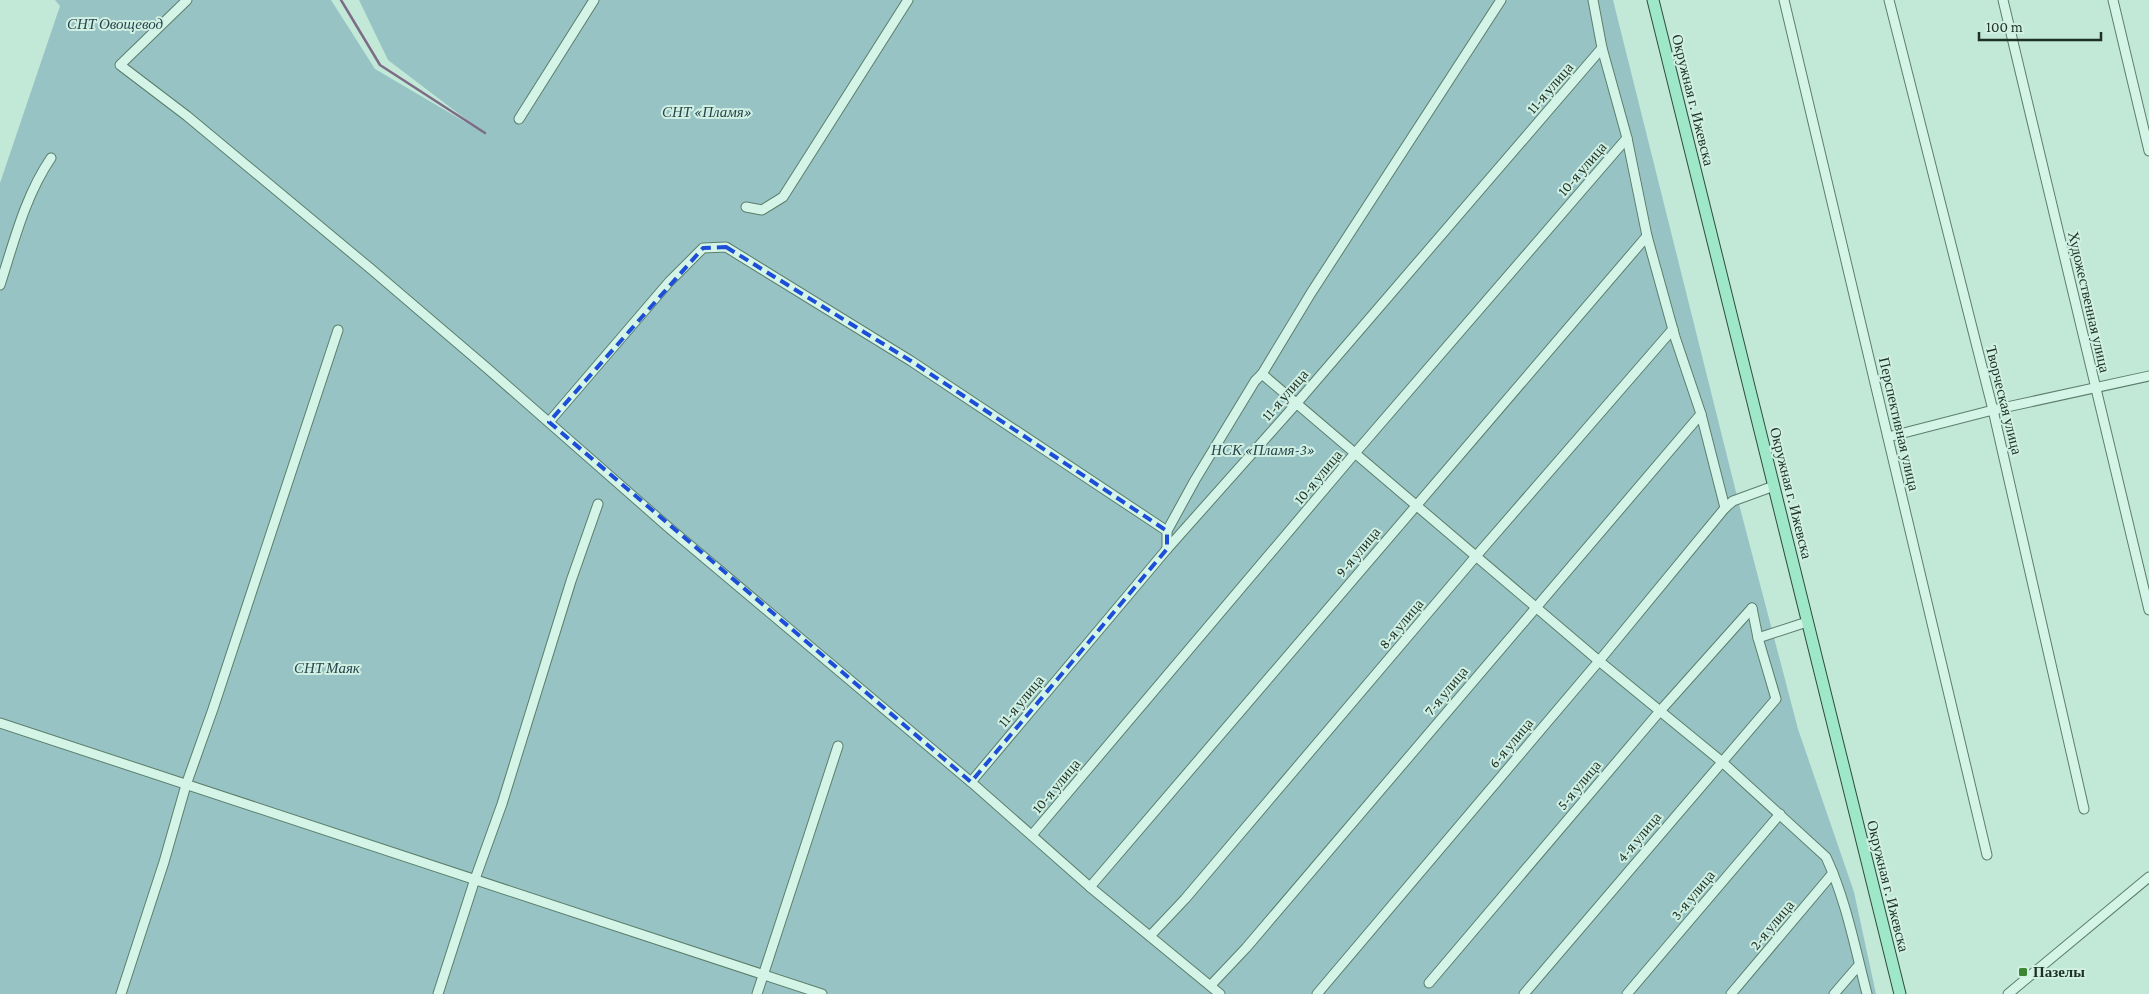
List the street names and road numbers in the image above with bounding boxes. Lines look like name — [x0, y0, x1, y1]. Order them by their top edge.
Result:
street label: Окружная г. Ижевска — [1669, 33, 1717, 168]
street label: 11-я улица — [1524, 59, 1577, 117]
street label: 10-я улица — [1554, 139, 1610, 199]
street label: Художественная улица — [2065, 230, 2113, 374]
street label: Творческая улица — [1983, 344, 2025, 456]
street label: Перспективная улица — [1876, 356, 1922, 493]
street label: 11-я улица — [1259, 366, 1312, 424]
street label: Окружная г. Ижевска — [1767, 426, 1815, 561]
street label: 10-я улица — [1291, 446, 1345, 507]
street label: 9-я улица — [1333, 524, 1384, 580]
street label: 8-я улица — [1375, 596, 1427, 652]
street label: 7-я улица — [1421, 663, 1471, 719]
street label: 11-я улица — [995, 672, 1047, 730]
street label: 6-я улица — [1486, 715, 1537, 771]
street label: 10-я улица — [1029, 755, 1083, 816]
street label: 5-я улица — [1554, 757, 1604, 813]
street label: 4-я улица — [1614, 809, 1665, 865]
street label: Окружная г. Ижевска — [1864, 819, 1912, 954]
street label: 3-я улица — [1668, 867, 1718, 923]
street label: 2-я улица — [1747, 897, 1797, 953]

